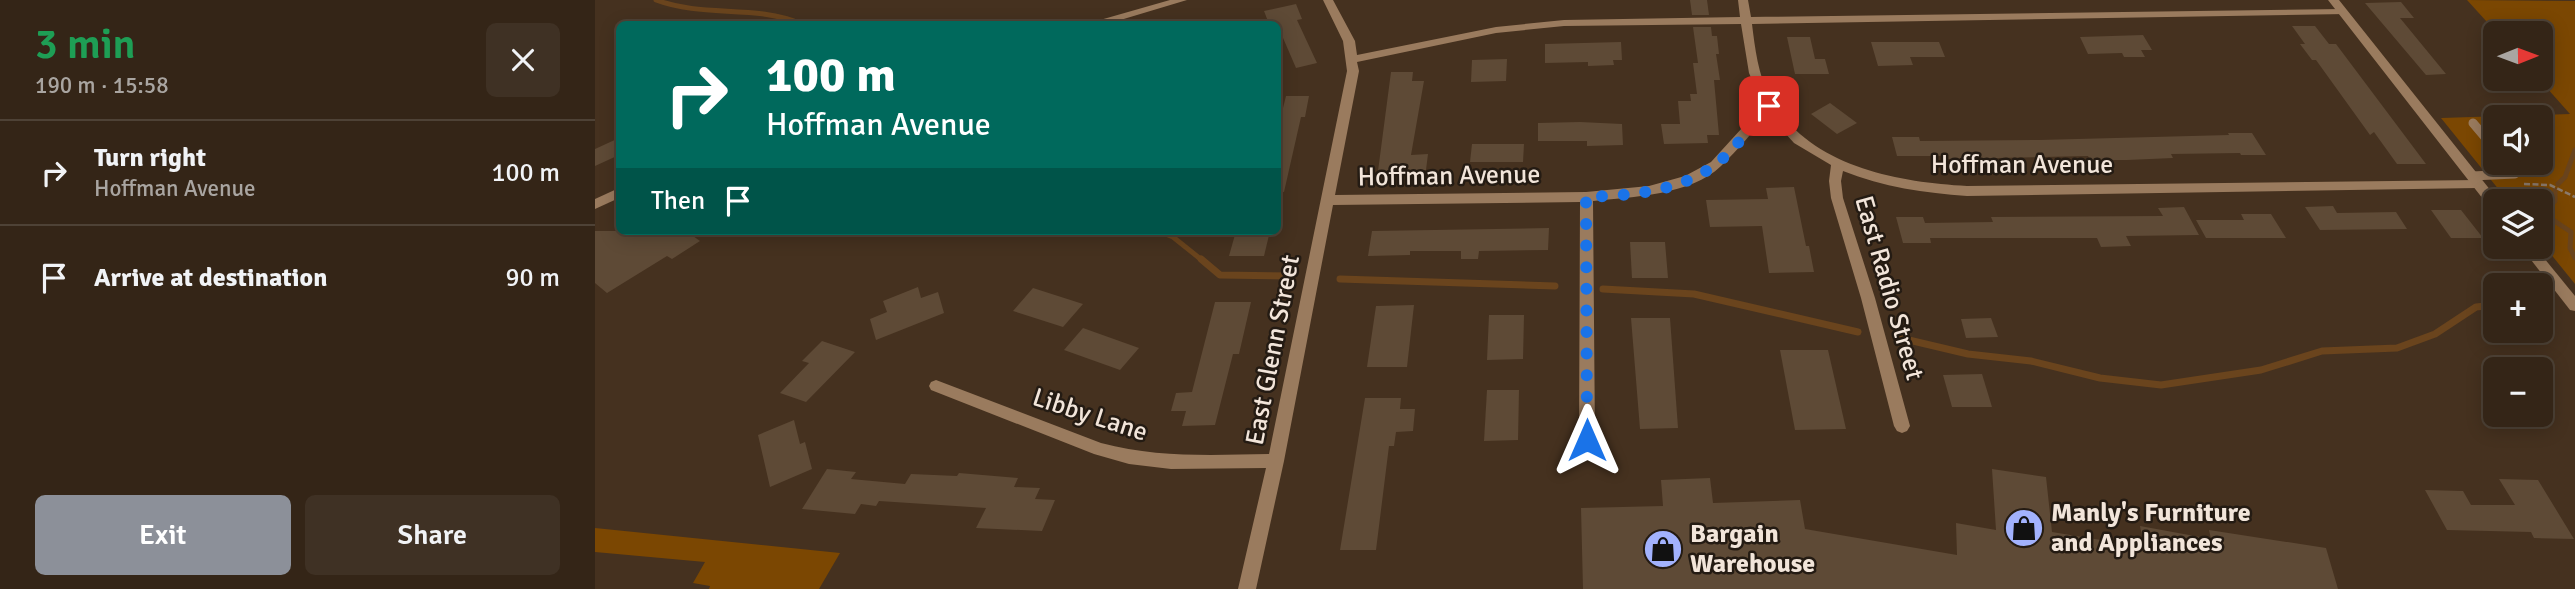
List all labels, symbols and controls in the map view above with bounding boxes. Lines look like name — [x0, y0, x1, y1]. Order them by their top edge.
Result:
text: 3 min — [35, 19, 136, 70]
north arrow — [2483, 21, 2553, 91]
map controls — [2483, 21, 2553, 427]
button: close — [486, 23, 560, 97]
text: 100 m — [766, 45, 896, 105]
icon: right — [651, 49, 742, 140]
text: 190 m · 15:58 — [35, 71, 169, 100]
pin — [1739, 76, 1799, 136]
icon: arrive — [1750, 87, 1788, 125]
text: Hoffman Avenue — [766, 105, 991, 144]
button: sound — [2483, 105, 2553, 175]
text: Turn right — [94, 142, 206, 174]
street label: Hoffman Avenue — [1931, 149, 2113, 181]
icon: right — [35, 154, 73, 192]
text: 100 m — [491, 157, 560, 189]
street label: Hoffman Avenue — [1357, 158, 1541, 194]
text: Hoffman Avenue — [94, 174, 256, 203]
icon: arrive — [719, 182, 757, 220]
text: Then — [651, 185, 705, 217]
button: layers — [2483, 189, 2553, 259]
street label: East Radio Street — [1847, 192, 1931, 384]
street label: East Glenn Street — [1239, 252, 1307, 448]
icon: arrive — [35, 259, 73, 297]
text: Arrive at destination — [94, 262, 327, 294]
text: 90 m — [505, 262, 560, 294]
button: + — [2483, 273, 2553, 343]
button: − — [2483, 357, 2553, 427]
street label: Libby Lane — [1028, 381, 1152, 449]
position arrow — [1550, 403, 1624, 477]
button: Exit — [35, 495, 291, 575]
button: Share — [305, 495, 560, 575]
place label: Manly's Furniture and Appliances — [2051, 497, 2251, 559]
shop icon: Manly's Furniture and Appliances — [2003, 507, 2045, 549]
place label: Bargain Warehouse — [1690, 518, 1815, 580]
shop icon: Bargain Warehouse — [1642, 528, 1684, 570]

